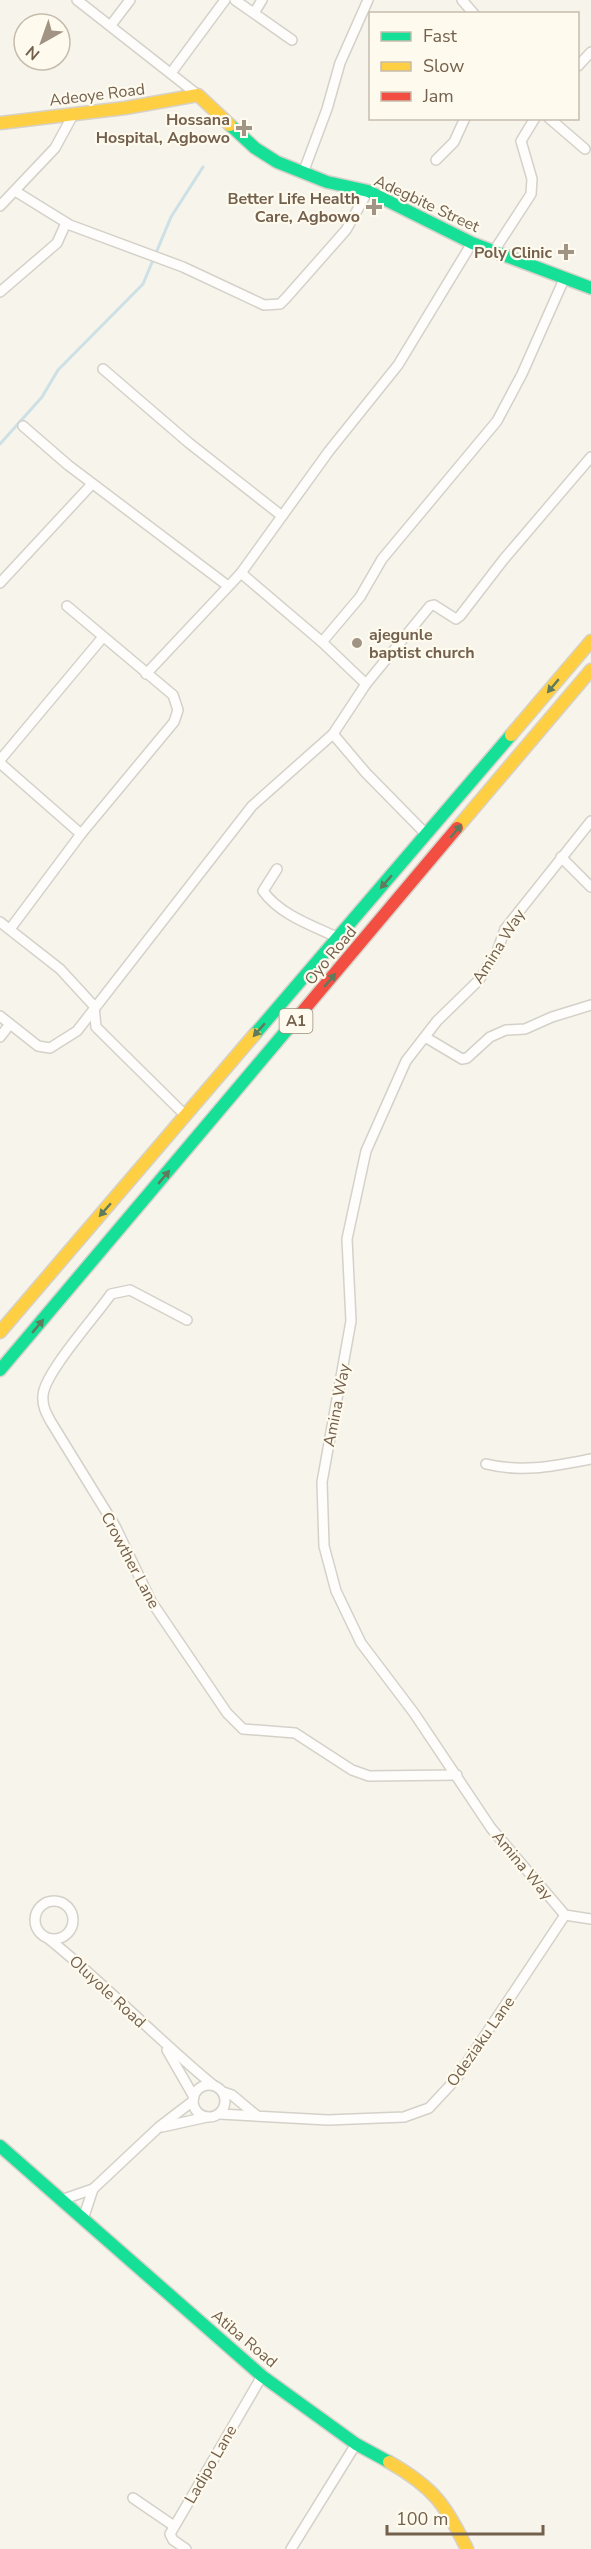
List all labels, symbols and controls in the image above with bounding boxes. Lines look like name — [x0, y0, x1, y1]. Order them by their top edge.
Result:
north arrow — [12, 12, 72, 72]
legend — [369, 12, 579, 120]
text: Fast — [423, 24, 458, 48]
text: N — [21, 40, 45, 65]
text: Slow — [423, 54, 464, 78]
street label: Adeoye Road — [48, 78, 146, 112]
text: Jam — [422, 84, 454, 108]
place label: Hossana Hospital, Agbowo — [96, 109, 230, 149]
marker: Hossana Hospital, Agbowo — [235, 119, 253, 137]
street label: Adegbite Street — [370, 170, 483, 238]
place label: Better Life Health Care, Agbowo — [227, 188, 360, 228]
marker: Better Life Health Care, Agbowo — [365, 198, 383, 216]
place label: Poly Clinic — [474, 242, 552, 264]
marker: Poly Clinic — [557, 243, 575, 261]
place label: ajegunle baptist church — [369, 624, 475, 664]
marker: ajegunle baptist church — [350, 636, 364, 650]
one-way arrow — [547, 678, 560, 693]
one-way arrow — [449, 824, 462, 839]
one-way arrow — [380, 874, 393, 889]
street label: Amina Way — [467, 904, 531, 988]
street label: Oyo Road — [300, 922, 362, 990]
one-way arrow — [323, 973, 336, 988]
road number: A1 — [280, 1009, 312, 1033]
one-way arrow — [253, 1022, 266, 1038]
one-way arrow — [157, 1169, 170, 1185]
one-way arrow — [99, 1202, 112, 1217]
one-way arrow — [31, 1319, 44, 1334]
street label: Amina Way — [318, 1361, 356, 1449]
street label: Crowther Lane — [95, 1508, 165, 1613]
street label: Amina Way — [487, 1826, 558, 1906]
street label: Oluyole Road — [64, 1950, 150, 2033]
street label: Odeziaku Lane — [442, 1992, 520, 2091]
street label: Atiba Road — [207, 2305, 282, 2373]
street label: Ladipo Lane — [180, 2421, 242, 2508]
scale bar — [387, 2498, 543, 2536]
text: 100 m — [396, 2507, 448, 2531]

